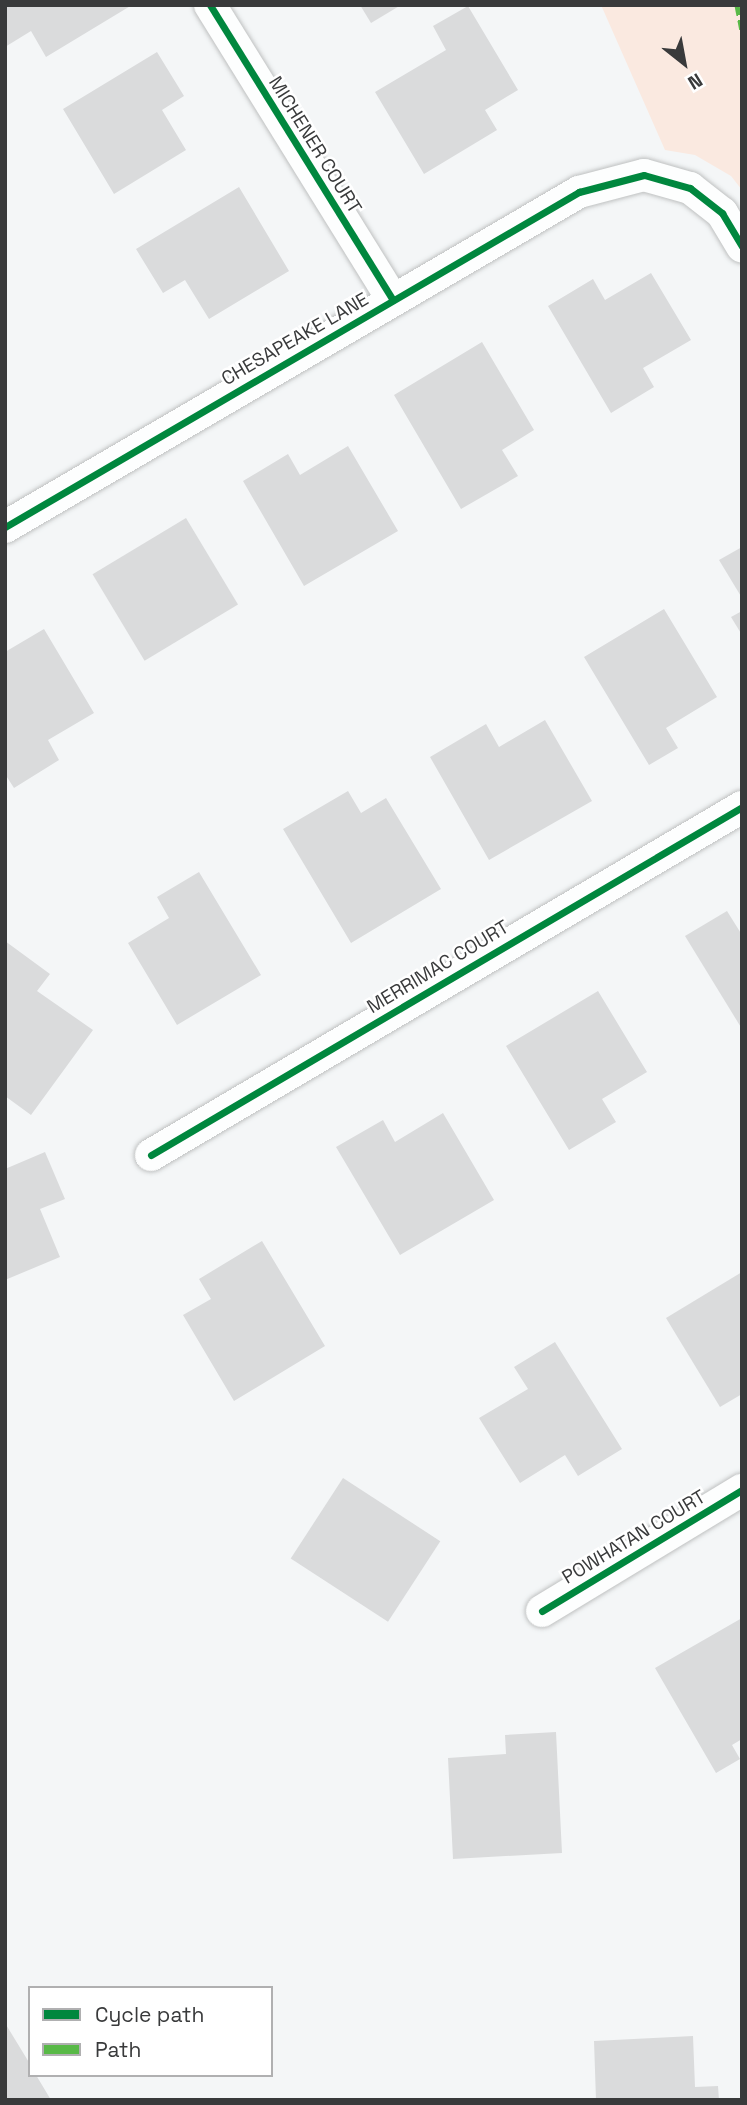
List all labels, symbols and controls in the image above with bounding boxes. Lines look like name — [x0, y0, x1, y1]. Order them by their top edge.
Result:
north arrow — [649, 28, 719, 98]
text: N — [683, 67, 707, 95]
street label: MICHENER COURT — [264, 72, 366, 218]
street label: CHESAPEAKE LANE — [217, 288, 373, 390]
street label: MERRIMAC COURT — [363, 916, 513, 1018]
street label: POWHATAN COURT — [558, 1485, 710, 1589]
legend — [28, 1986, 273, 2077]
text: Cycle path — [95, 2001, 204, 2028]
text: Path — [95, 2036, 141, 2063]

